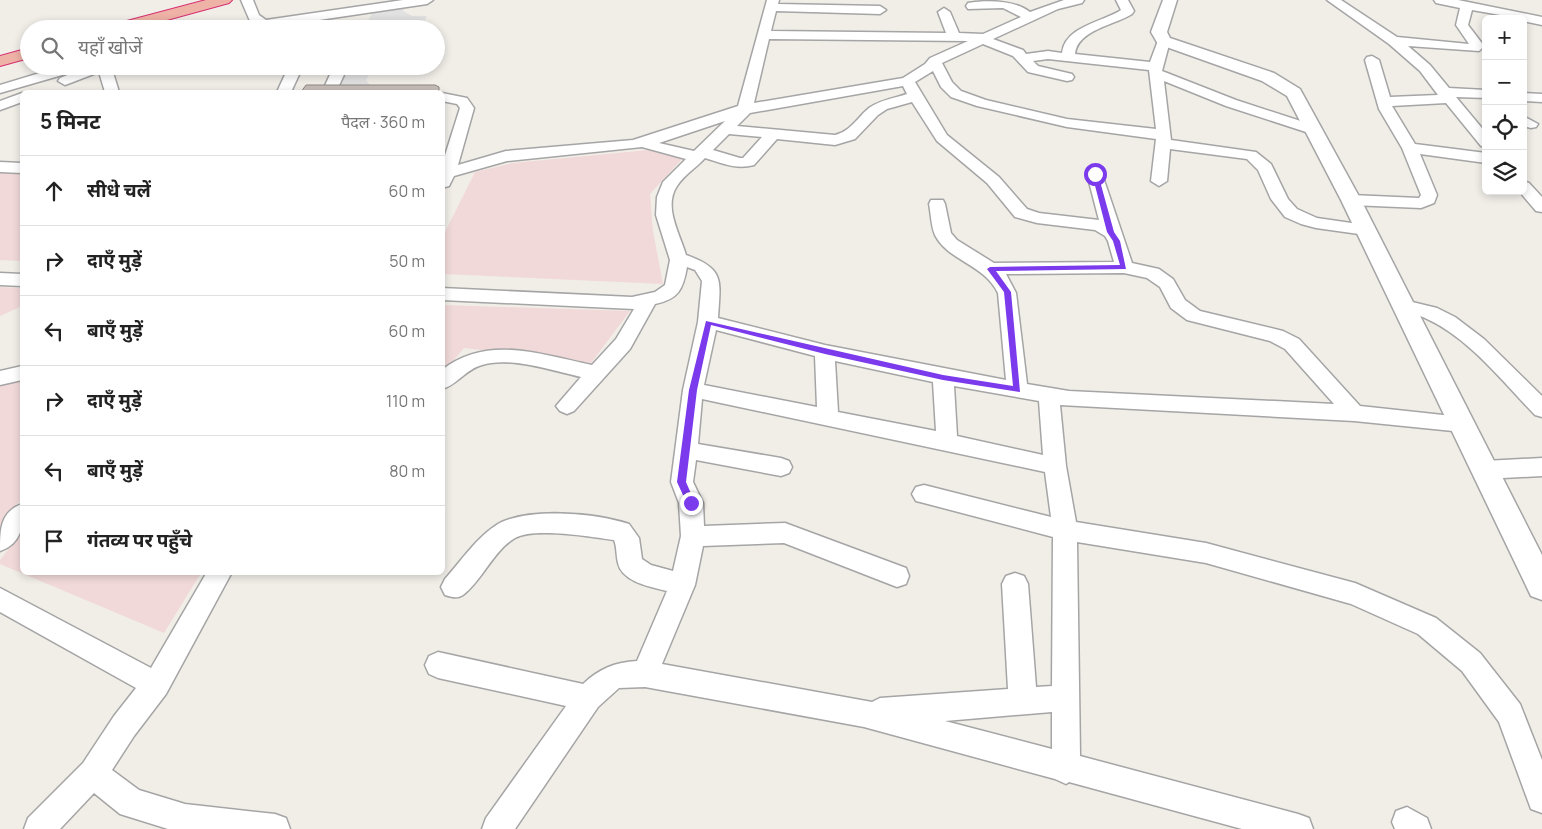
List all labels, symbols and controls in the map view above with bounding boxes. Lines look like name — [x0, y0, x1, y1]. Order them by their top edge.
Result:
map controls — [1482, 15, 1527, 195]
button: + — [1482, 15, 1527, 60]
search box — [20, 20, 445, 75]
icon: search — [38, 34, 66, 62]
text: यहाँ खोजें — [78, 34, 142, 60]
button: − — [1482, 60, 1527, 105]
button: locate — [1482, 105, 1527, 150]
text: 5 मिनट — [40, 107, 101, 135]
text: पैदल · 360 m — [341, 111, 425, 133]
button: layers — [1482, 150, 1527, 195]
route start — [1084, 163, 1107, 186]
icon: ahead — [40, 177, 68, 205]
text: सीधे चलें — [87, 177, 151, 203]
text: 60 m — [389, 180, 425, 202]
icon: right — [40, 247, 68, 275]
text: दाएँ मुड़ें — [87, 247, 142, 273]
text: 50 m — [389, 250, 425, 272]
icon: left — [40, 317, 68, 345]
text: बाएँ मुड़ें — [87, 317, 143, 343]
text: 60 m — [389, 320, 425, 342]
icon: right — [40, 387, 68, 415]
text: दाएँ मुड़ें — [87, 387, 142, 413]
text: 110 m — [386, 390, 425, 412]
icon: left — [40, 457, 68, 485]
text: बाएँ मुड़ें — [87, 457, 143, 483]
text: 80 m — [389, 460, 425, 482]
route end — [680, 492, 703, 515]
icon: arrive — [40, 527, 68, 555]
text: गंतव्य पर पहुँचे — [87, 527, 192, 553]

